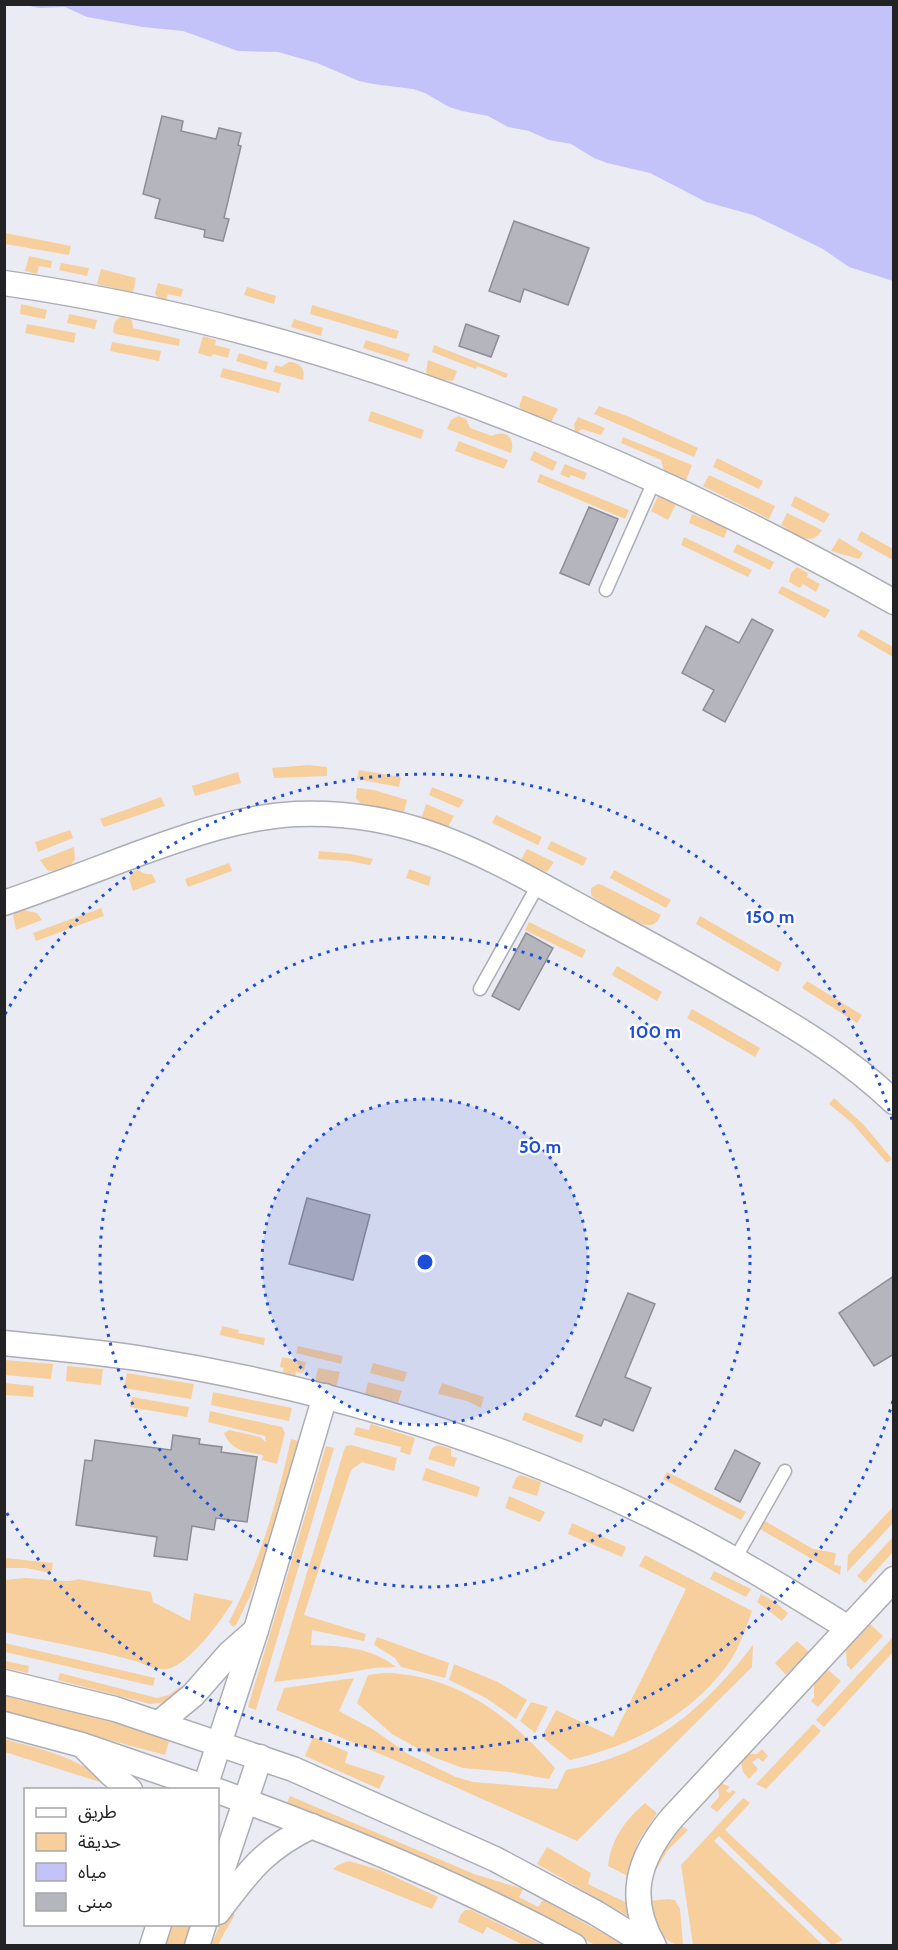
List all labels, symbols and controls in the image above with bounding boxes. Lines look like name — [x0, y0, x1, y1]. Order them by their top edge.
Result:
text: 150 m — [746, 906, 794, 928]
text: 100 m — [629, 1021, 681, 1043]
text: 50 m — [519, 1136, 561, 1158]
centre of rings — [415, 1252, 435, 1272]
legend — [24, 1788, 219, 1926]
text: طريق — [78, 1801, 117, 1823]
text: حديقة — [78, 1831, 121, 1853]
text: مياه — [78, 1861, 107, 1883]
text: مبنى — [78, 1891, 113, 1913]

